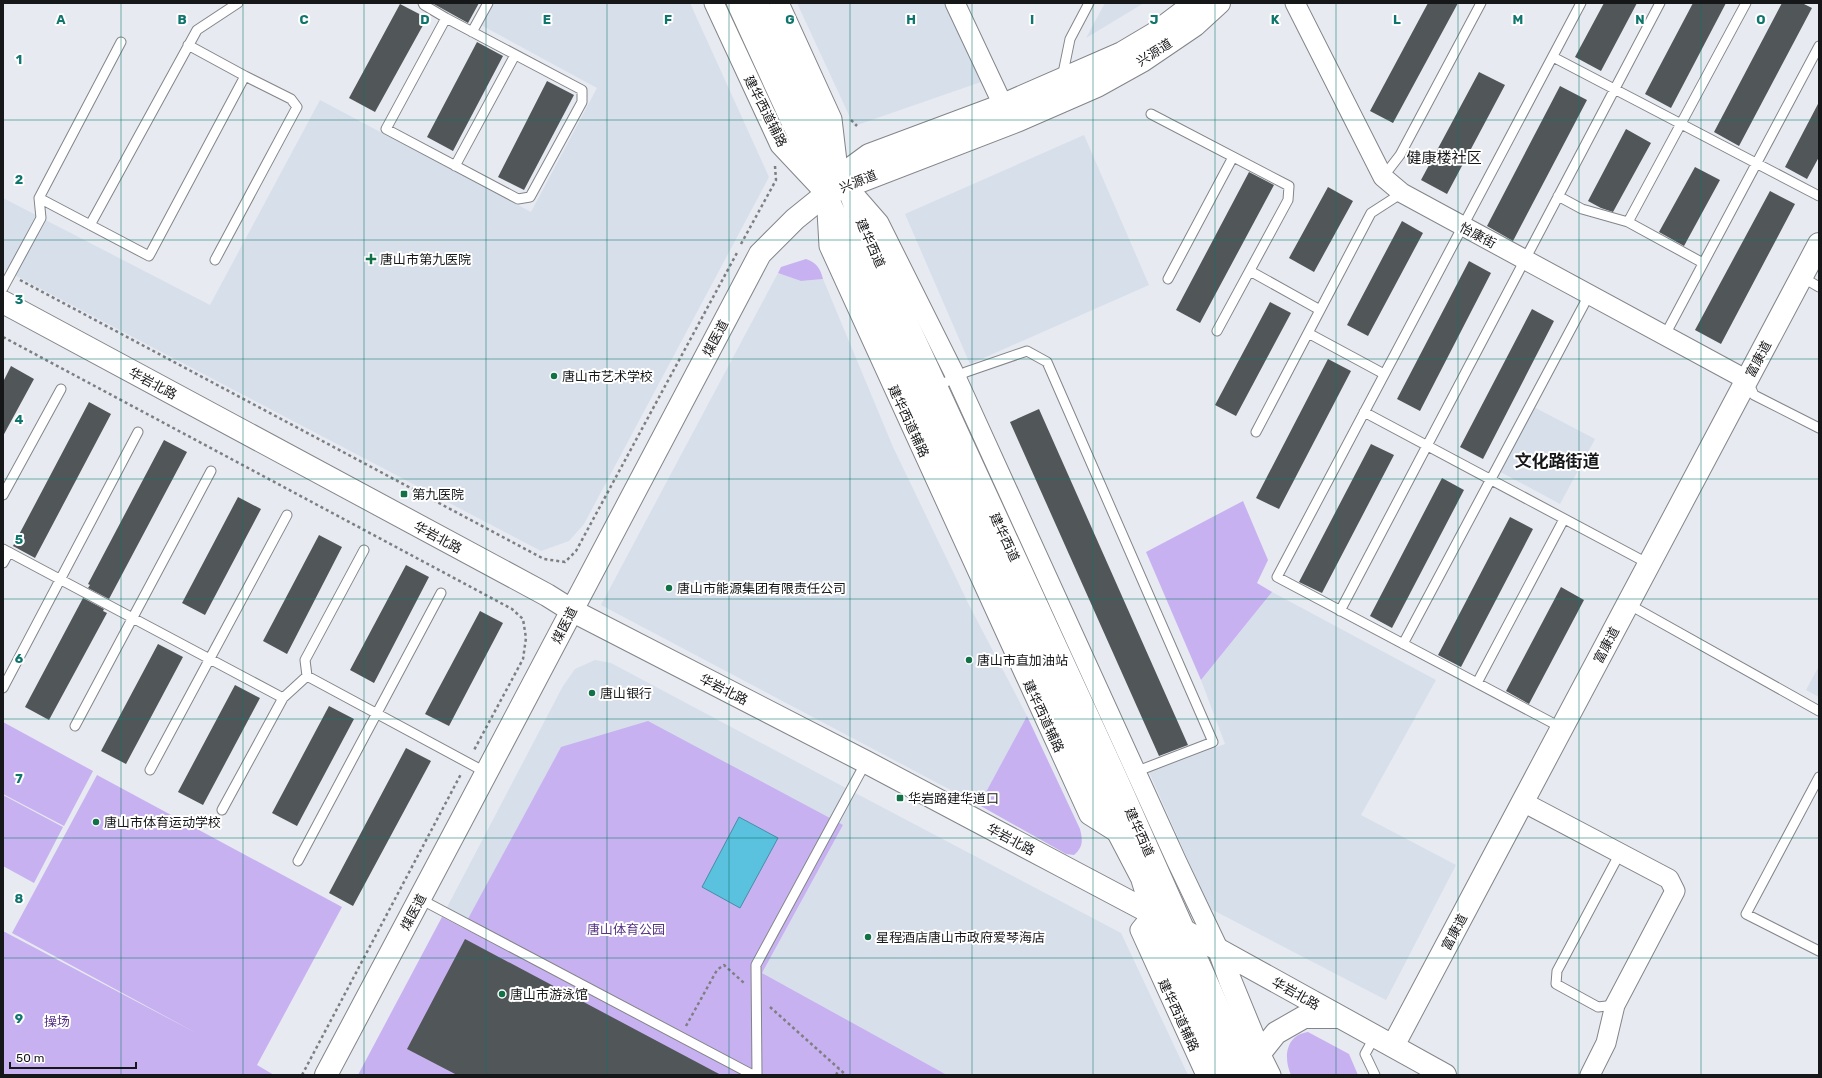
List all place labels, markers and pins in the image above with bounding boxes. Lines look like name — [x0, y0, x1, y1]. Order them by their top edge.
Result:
place label: 唐山市第九医院 — [380, 252, 471, 267]
marker: 唐山市第九医院 — [365, 253, 377, 265]
place label: 唐山市艺术学校 — [562, 369, 653, 384]
marker: 唐山市艺术学校 — [549, 371, 559, 381]
place label: 第九医院 — [412, 487, 464, 502]
marker: 第九医院 — [399, 489, 409, 499]
place label: 唐山市能源集团有限责任公司 — [677, 581, 846, 596]
marker: 唐山市能源集团有限责任公司 — [664, 583, 674, 593]
place label: 唐山市直加油站 — [977, 653, 1068, 668]
marker: 唐山市直加油站 — [964, 655, 974, 665]
place label: 唐山银行 — [600, 686, 652, 701]
marker: 唐山银行 — [587, 688, 597, 698]
place label: 华岩路建华道口 — [908, 791, 999, 806]
marker: 华岩路建华道口 — [895, 793, 905, 803]
place label: 唐山市体育运动学校 — [104, 815, 221, 830]
marker: 唐山市体育运动学校 — [91, 817, 101, 827]
place label: 星程酒店唐山市政府爱琴海店 — [876, 930, 1045, 945]
marker: 星程酒店唐山市政府爱琴海店 — [863, 932, 873, 942]
place label: 唐山市游泳馆 — [510, 987, 588, 1002]
marker: 唐山市游泳馆 — [497, 989, 507, 999]

